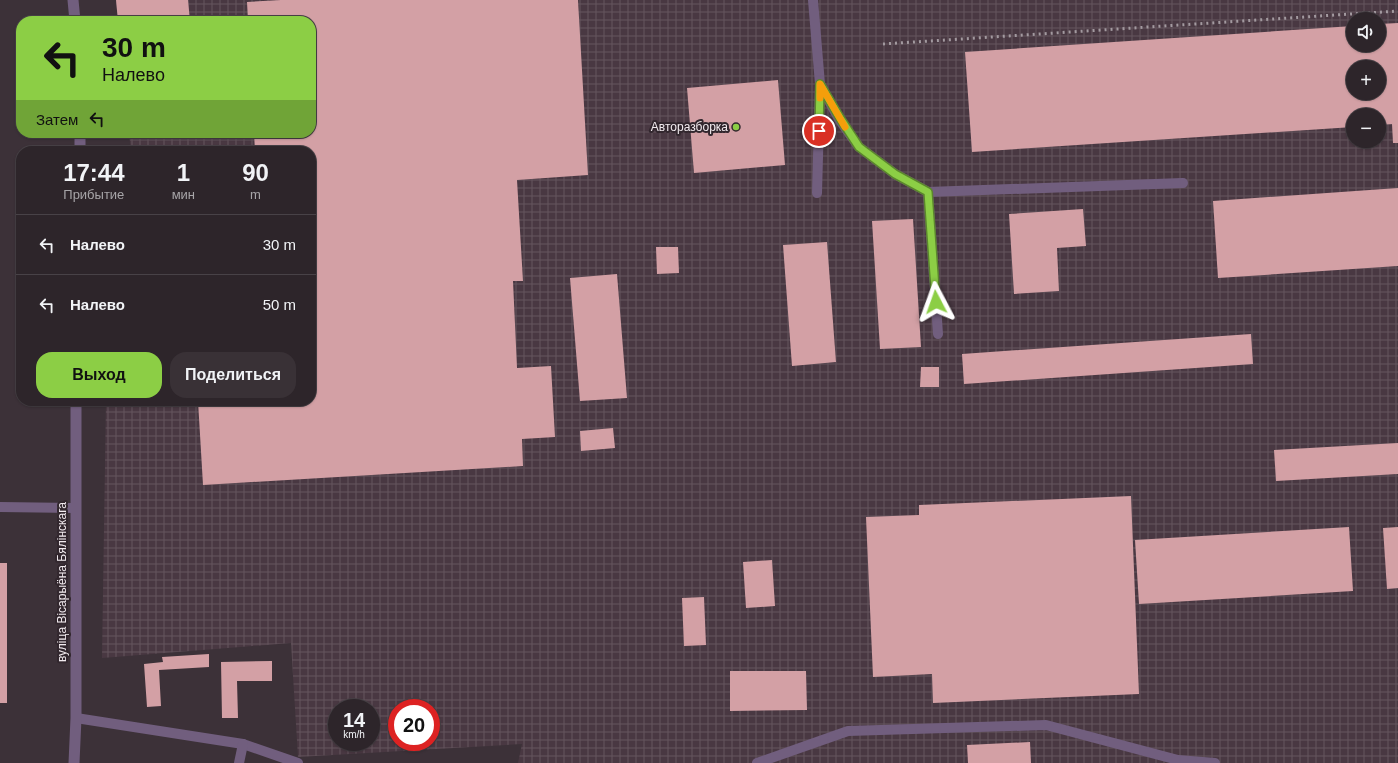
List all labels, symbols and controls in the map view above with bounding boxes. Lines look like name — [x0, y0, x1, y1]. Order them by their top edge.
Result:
map controls — [1346, 12, 1386, 148]
button: sound — [1346, 12, 1386, 52]
icon: left — [36, 32, 88, 84]
text: 30 m — [102, 32, 166, 63]
button: + — [1346, 60, 1386, 100]
text: Налево — [102, 65, 165, 85]
icon: left — [86, 108, 108, 130]
button: − — [1346, 108, 1386, 148]
text: Затем — [36, 111, 78, 128]
pin — [802, 114, 836, 148]
place label: Авторазборка — [651, 120, 728, 134]
icon: arrive — [808, 120, 830, 142]
marker: Авторазборка — [731, 122, 741, 132]
text: 17:44 — [63, 159, 125, 186]
text: 1 — [177, 159, 190, 186]
text: 90 — [242, 159, 269, 186]
text: Прибытие — [63, 187, 124, 202]
text: мин — [172, 187, 195, 202]
text: m — [250, 187, 261, 202]
icon: left — [36, 234, 58, 256]
text: Налево — [70, 236, 125, 253]
text: 30 m — [263, 236, 296, 253]
position arrow — [915, 281, 957, 323]
icon: left — [36, 294, 58, 316]
text: Налево — [70, 296, 125, 313]
text: 50 m — [263, 296, 296, 313]
button: Выход — [36, 352, 162, 398]
button: Поделиться — [170, 352, 296, 398]
street label: вуліца Вісарыёна Бялінскага — [55, 502, 69, 662]
speed limit sign: 20 — [388, 699, 440, 751]
text: 14 — [343, 709, 365, 731]
text: km/h — [343, 729, 365, 740]

